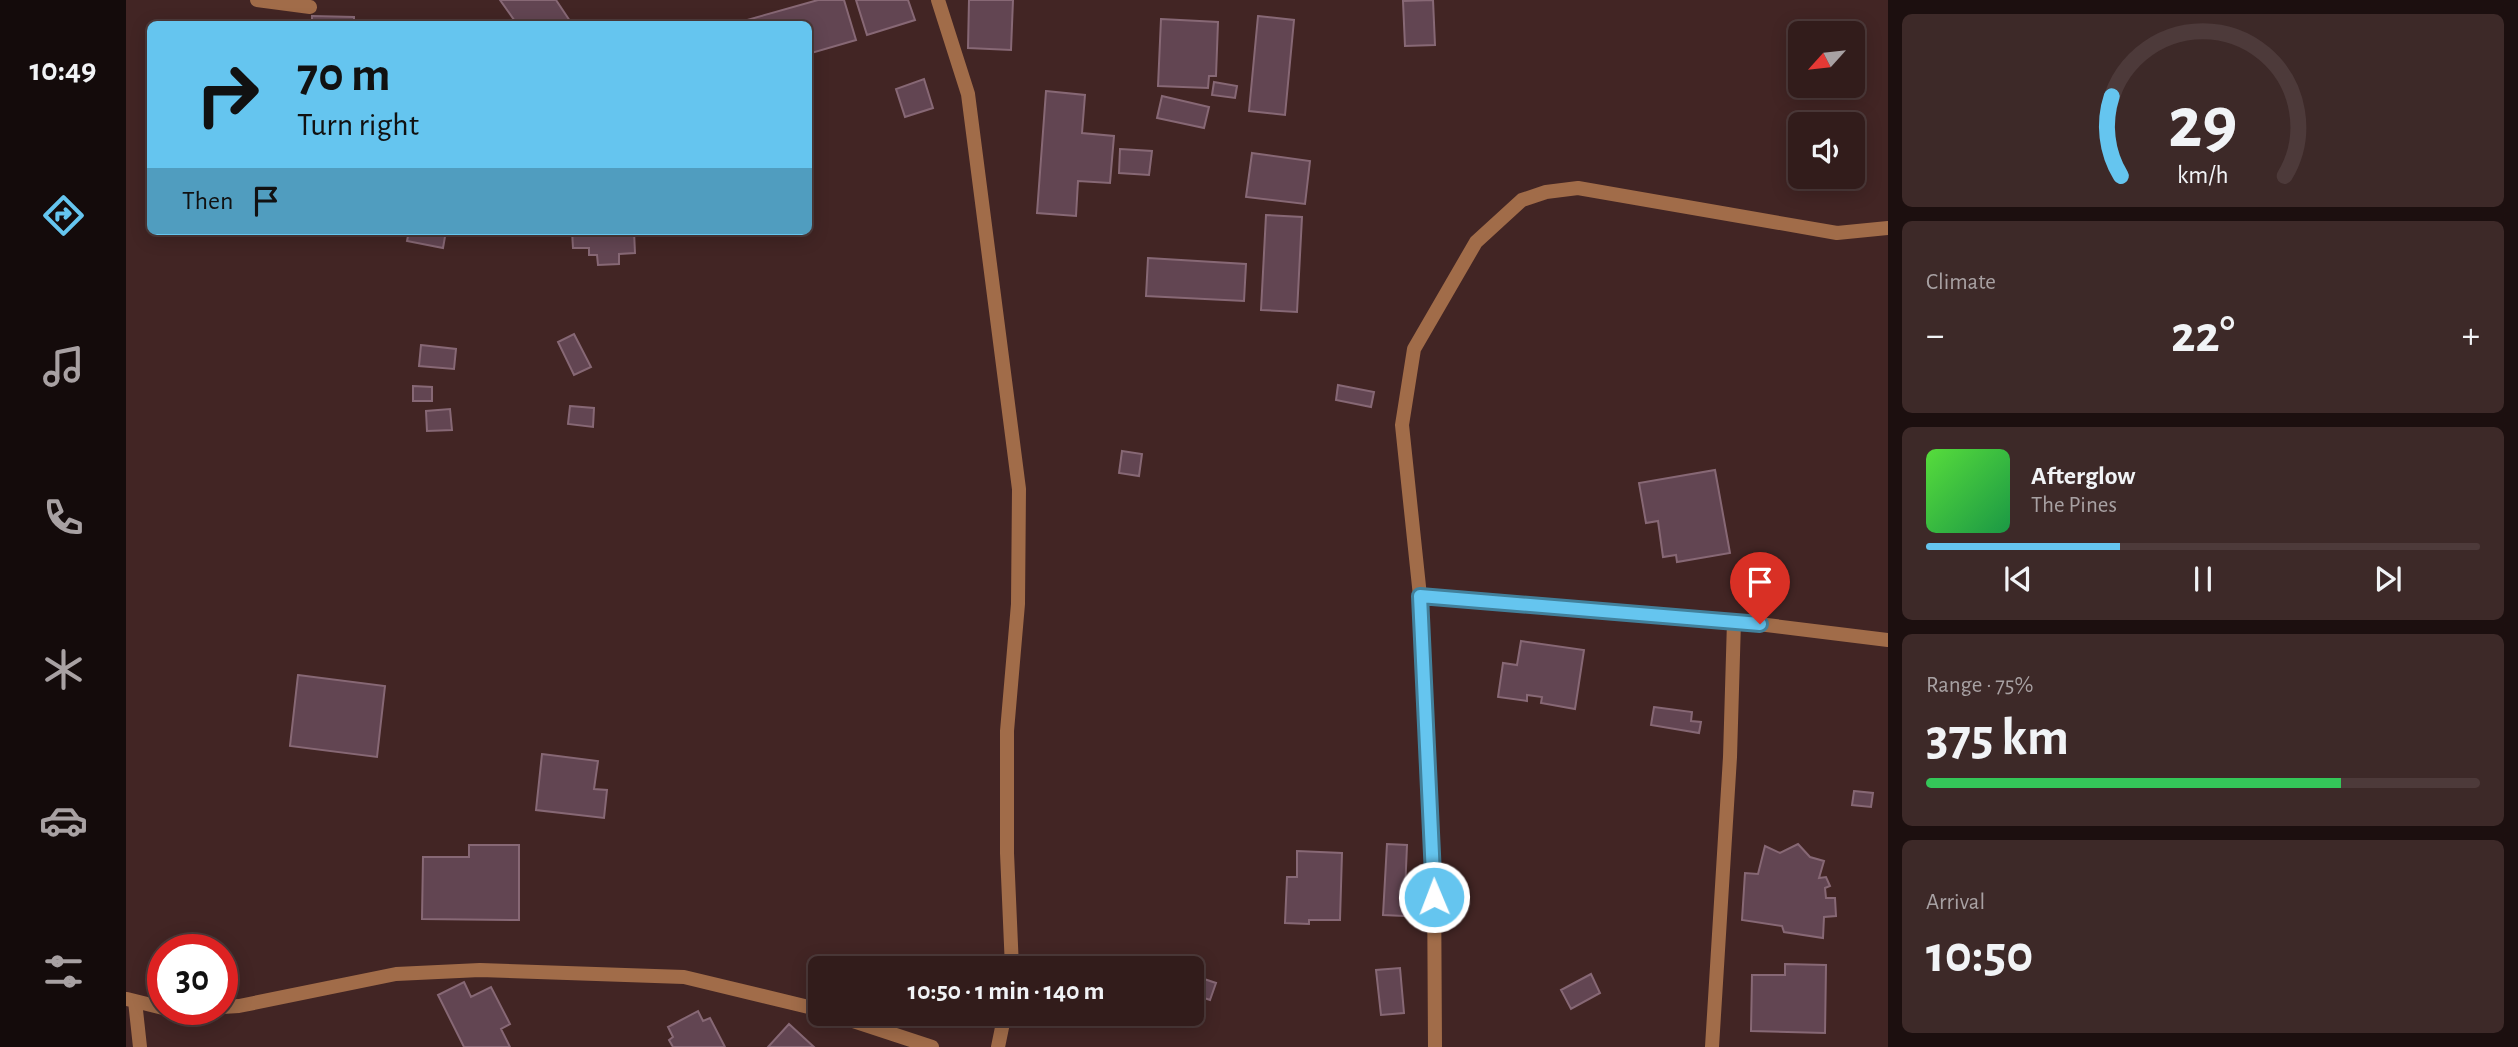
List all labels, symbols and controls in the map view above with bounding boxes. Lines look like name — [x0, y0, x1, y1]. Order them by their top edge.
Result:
north arrow — [1788, 21, 1866, 98]
map controls — [1788, 21, 1865, 189]
icon: right — [182, 49, 273, 140]
text: 70 m — [297, 51, 391, 100]
text: 10:49 — [29, 54, 97, 86]
text: 29 — [2168, 89, 2238, 162]
text: Turn right — [297, 109, 419, 141]
button: sound — [1788, 112, 1865, 189]
text: km/h — [2177, 163, 2229, 188]
icon: arrive — [247, 182, 285, 220]
text: Then — [182, 188, 233, 214]
icon: directions — [39, 191, 88, 240]
text: Climate — [1926, 271, 1996, 294]
text: 22° — [2171, 309, 2235, 361]
text: − — [1926, 317, 1944, 355]
text: + — [2462, 317, 2480, 355]
icon: music — [39, 342, 88, 391]
text: Afterglow — [2031, 463, 2135, 489]
icon: phone — [39, 493, 88, 542]
text: The Pines — [2031, 494, 2117, 517]
pin — [1730, 552, 1790, 624]
icon: previous — [1999, 560, 2037, 598]
icon: pause — [2184, 560, 2222, 598]
icon: next — [2369, 560, 2407, 598]
icon: arrive — [1741, 563, 1779, 601]
icon: climate — [39, 645, 88, 694]
text: Range · 75% — [1926, 674, 2033, 697]
text: 375 km — [1926, 712, 2069, 764]
icon: car — [39, 796, 88, 845]
position arrow — [1397, 860, 1471, 934]
text: Arrival — [1926, 891, 1985, 914]
text: 10:50 — [1926, 929, 2033, 981]
speed limit sign: 30 — [147, 934, 238, 1025]
icon: filters — [39, 947, 88, 996]
text: 10:50 · 1 min · 140 m — [908, 978, 1104, 1004]

